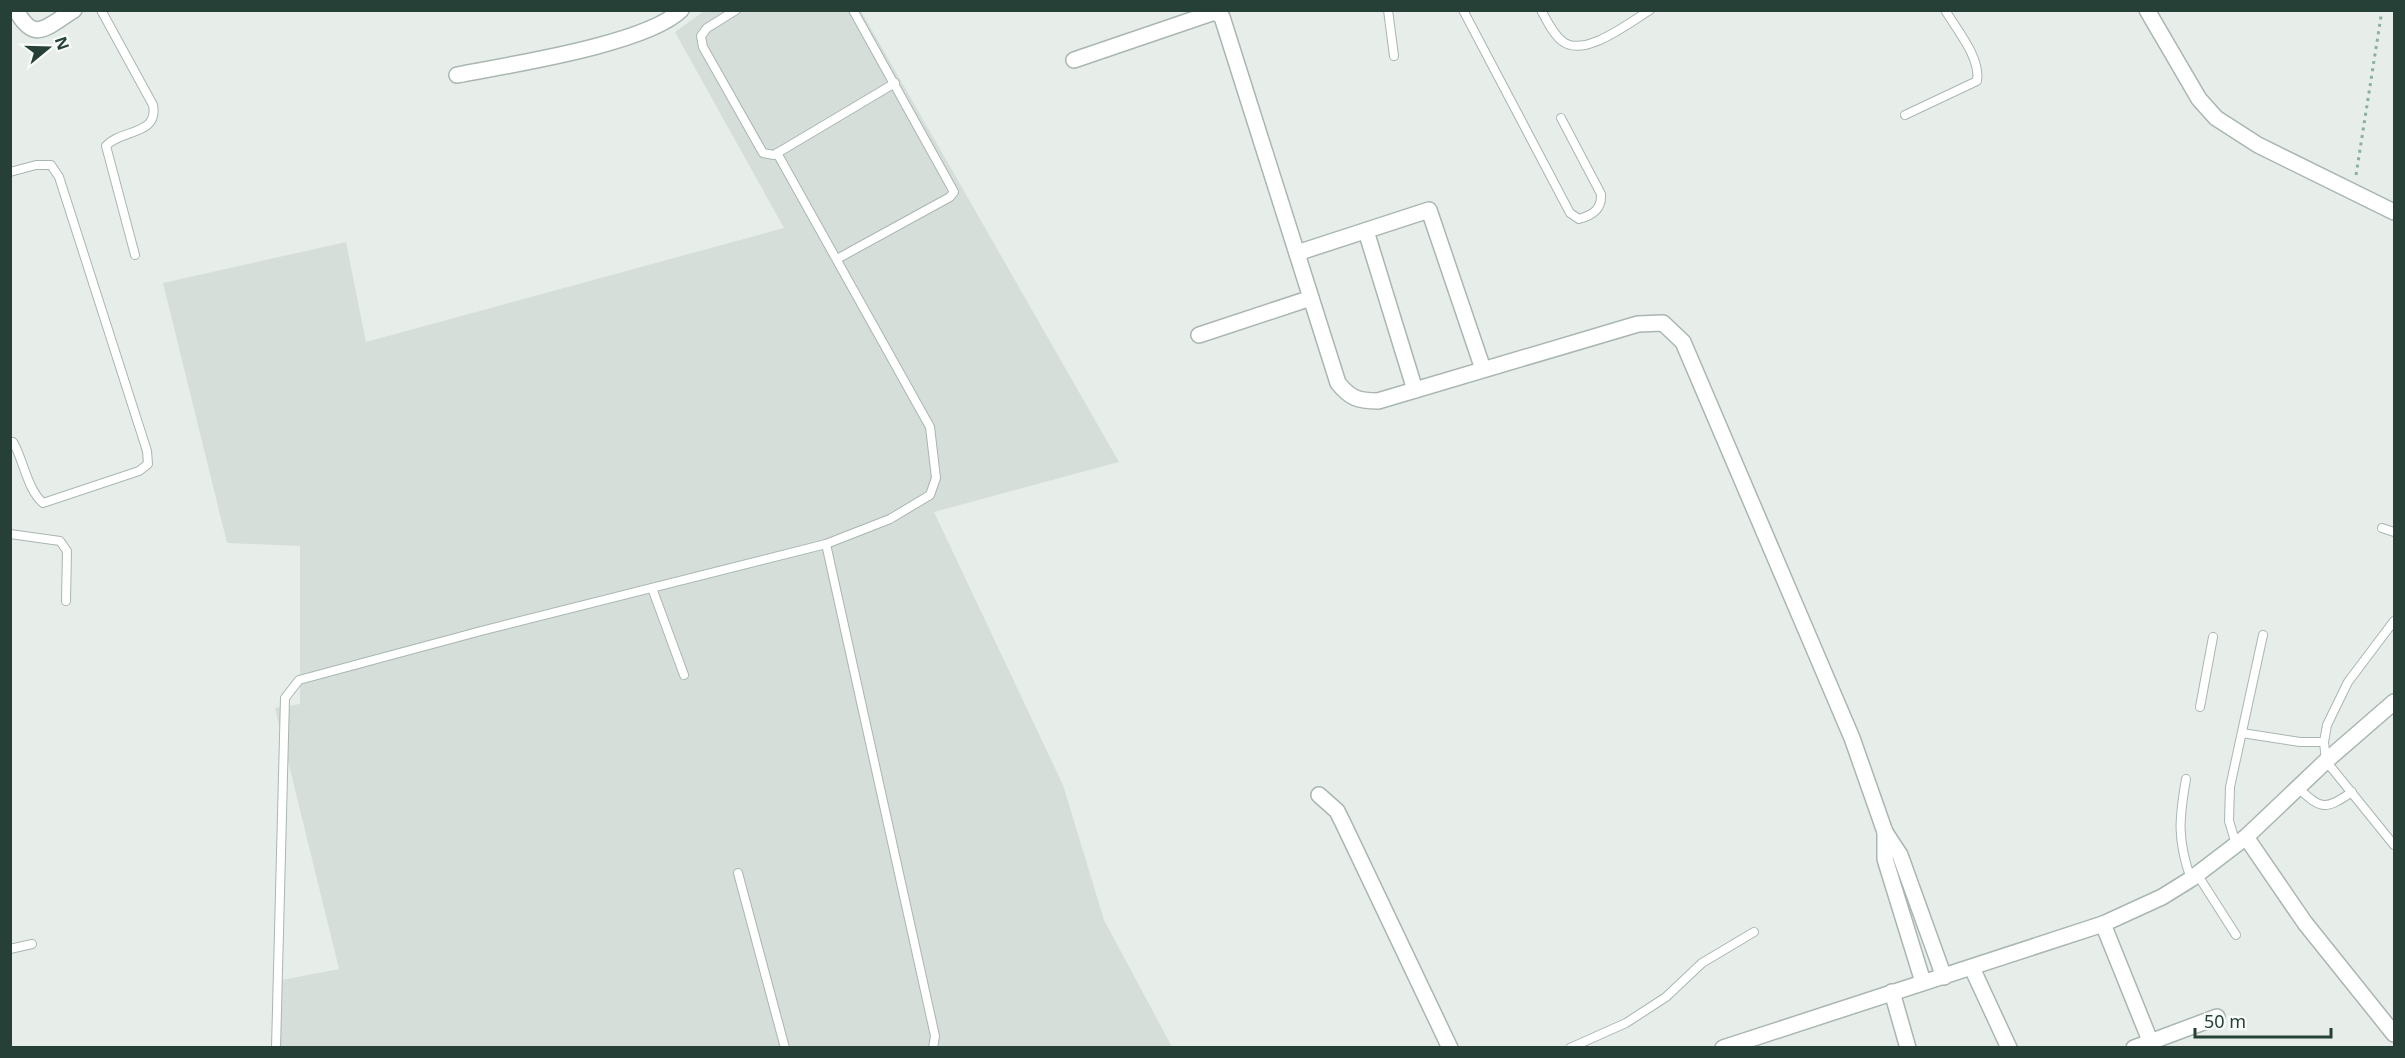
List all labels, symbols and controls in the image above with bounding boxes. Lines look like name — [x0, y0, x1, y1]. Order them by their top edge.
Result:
north arrow — [18, 18, 78, 78]
text: N — [50, 33, 75, 53]
scale bar — [2195, 1001, 2332, 1039]
text: 50 m — [2204, 1009, 2246, 1033]

